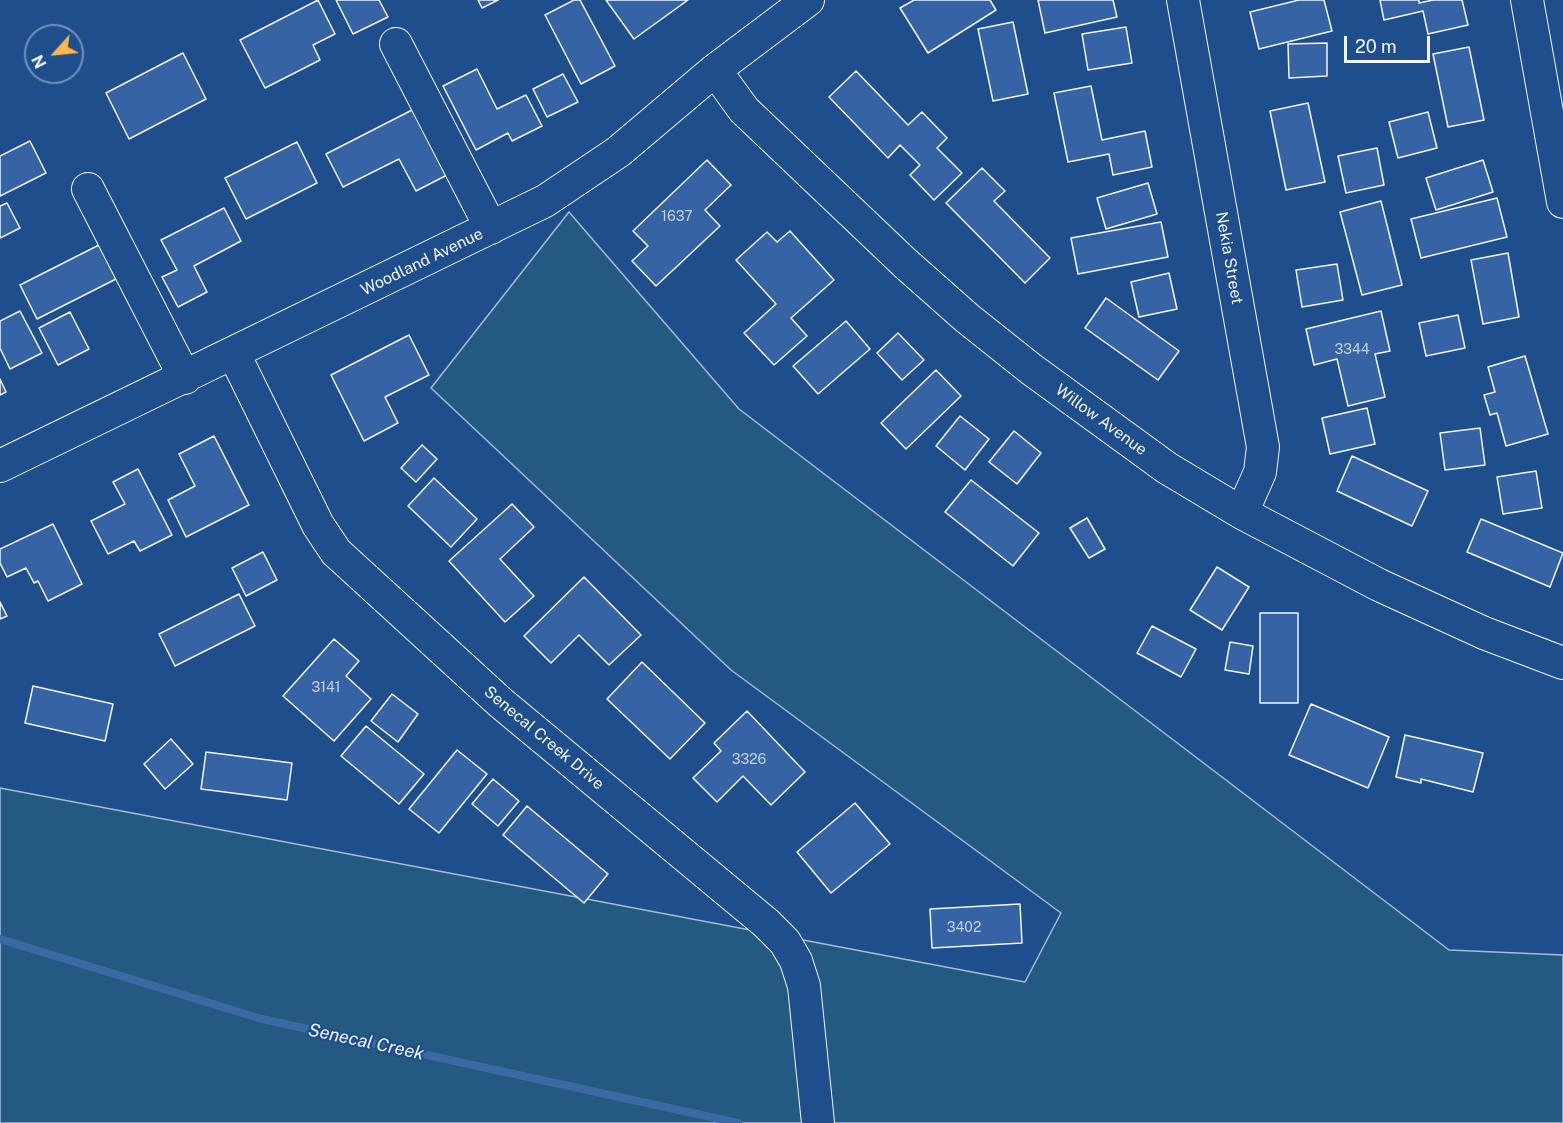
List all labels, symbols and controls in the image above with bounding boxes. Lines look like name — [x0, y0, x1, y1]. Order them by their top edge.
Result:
north arrow — [24, 24, 84, 84]
scale bar — [1347, 24, 1432, 62]
text: 20 m — [1355, 36, 1397, 57]
text: N — [28, 52, 51, 71]
house number: 1637 — [661, 209, 693, 225]
street label: Nekia Street — [1211, 210, 1247, 306]
street label: Woodland Avenue — [358, 224, 486, 300]
house number: 3344 — [1334, 342, 1370, 358]
street label: Willow Avenue — [1051, 380, 1151, 460]
house number: 3141 — [311, 680, 341, 696]
street label: Senecal Creek Drive — [480, 682, 608, 794]
house number: 3326 — [732, 752, 766, 768]
house number: 3402 — [947, 920, 981, 936]
water label: Senecal Creek — [306, 1019, 426, 1065]

